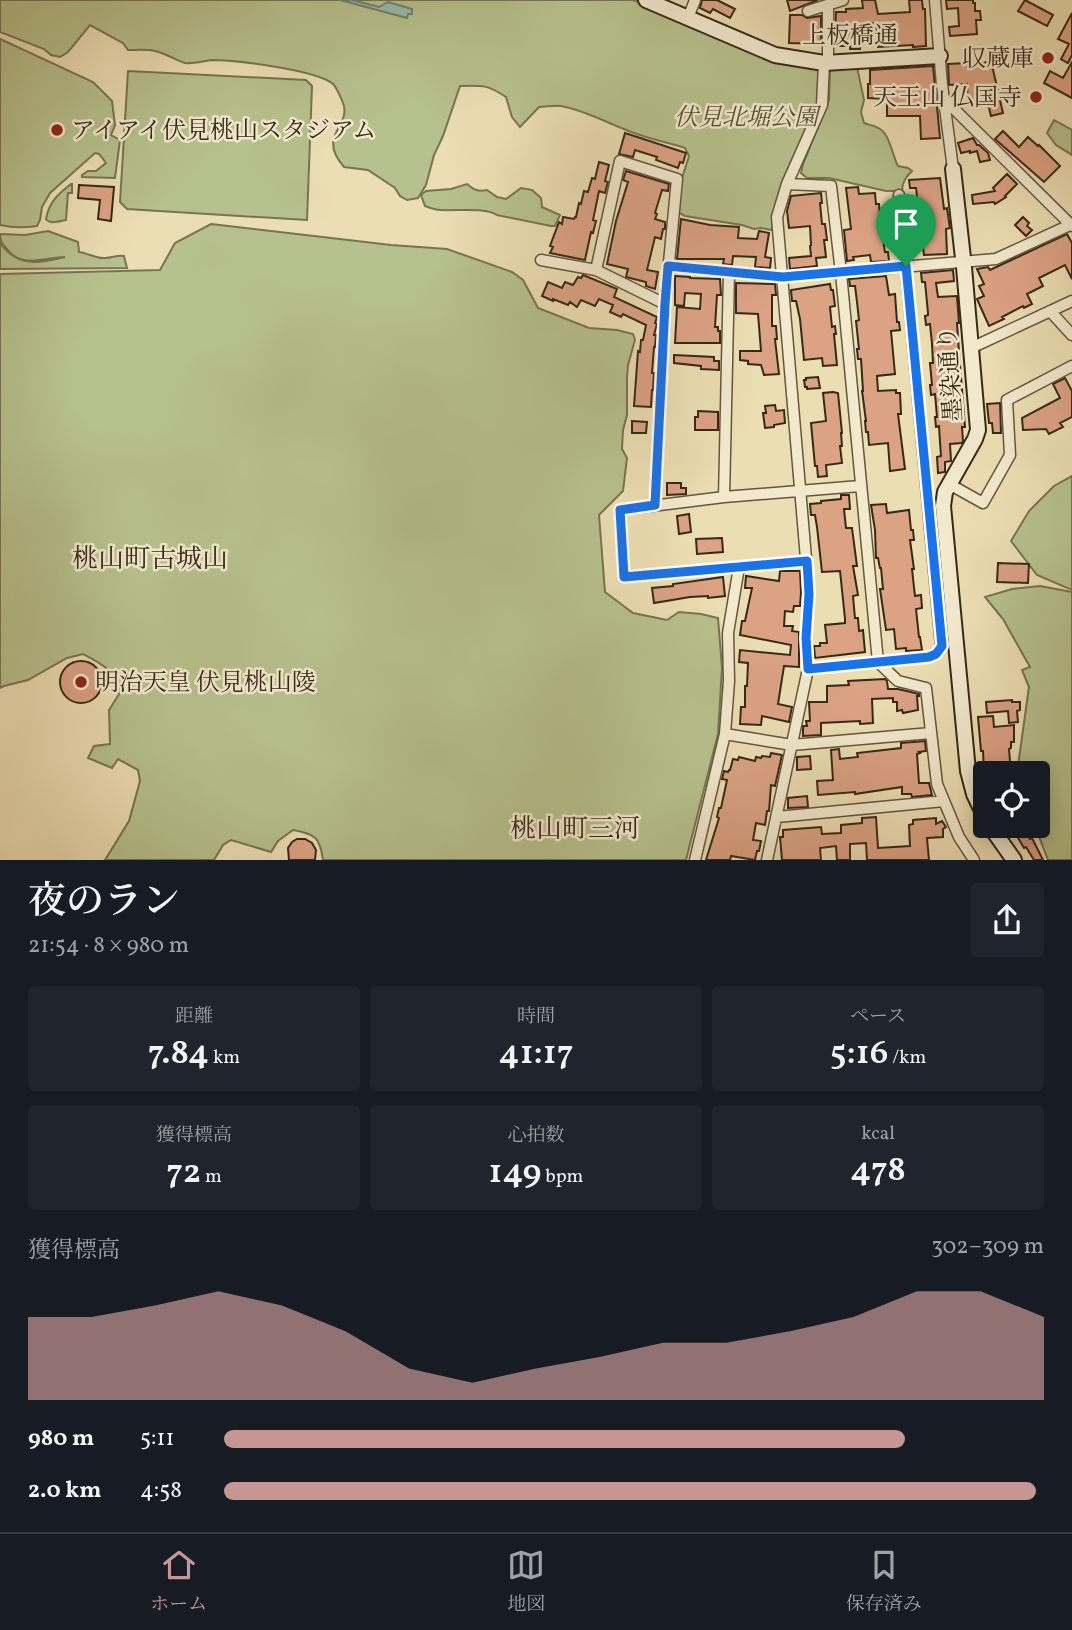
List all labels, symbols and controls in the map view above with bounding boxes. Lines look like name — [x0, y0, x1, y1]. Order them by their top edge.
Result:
street label: 上板橋通 — [802, 20, 898, 54]
place label: 収蔵庫 — [962, 43, 1034, 77]
marker: 収蔵庫 — [1040, 50, 1056, 66]
place label: 天王山 仏国寺 — [873, 82, 1022, 116]
marker: 天王山 仏国寺 — [1028, 89, 1044, 105]
park label: 伏見北堀公園 — [674, 102, 822, 136]
place label: アイアイ伏見桃山スタジアム — [71, 115, 376, 149]
marker: アイアイ伏見桃山スタジアム — [49, 122, 65, 138]
pin — [876, 194, 936, 266]
icon: arrive — [887, 205, 925, 243]
street label: 墨染通り — [932, 325, 972, 423]
district label: 桃山町古城山 — [72, 542, 228, 578]
place label: 明治天皇 伏見桃山陵 — [95, 667, 316, 701]
marker: 明治天皇 伏見桃山陵 — [73, 674, 89, 690]
map controls — [973, 761, 1050, 838]
button: locate — [973, 761, 1050, 838]
district label: 桃山町三河 — [510, 812, 640, 848]
text: 夜のラン — [28, 877, 180, 930]
button: share — [970, 883, 1044, 957]
text: 21:54 · 8 × 980 m — [28, 930, 189, 962]
text: 距離 — [175, 1004, 213, 1030]
text: 時間 — [517, 1004, 555, 1030]
text: ペース — [850, 1004, 906, 1030]
text: 7.84 — [148, 1030, 209, 1078]
text: 41:17 — [499, 1030, 573, 1078]
text: 5:16 — [830, 1030, 888, 1078]
text: km — [209, 1045, 240, 1071]
text: /km — [888, 1045, 926, 1071]
text: kcal — [861, 1121, 895, 1147]
text: 獲得標高 — [156, 1123, 232, 1149]
text: 心拍数 — [507, 1123, 565, 1149]
text: 478 — [850, 1147, 906, 1195]
text: 72 — [166, 1149, 201, 1197]
text: 149 — [489, 1149, 542, 1197]
text: m — [201, 1164, 222, 1190]
text: bpm — [542, 1164, 583, 1190]
text: 302–309 m — [931, 1231, 1044, 1263]
text: 獲得標高 — [28, 1235, 120, 1267]
text: 980 m — [28, 1423, 94, 1455]
text: 5:11 — [140, 1423, 174, 1455]
text: 2.0 km — [28, 1475, 101, 1507]
text: 4:58 — [140, 1475, 182, 1507]
tab: ホーム — [150, 1546, 207, 1618]
tab: 地図 — [507, 1546, 546, 1618]
tab: 保存済み — [846, 1546, 922, 1618]

